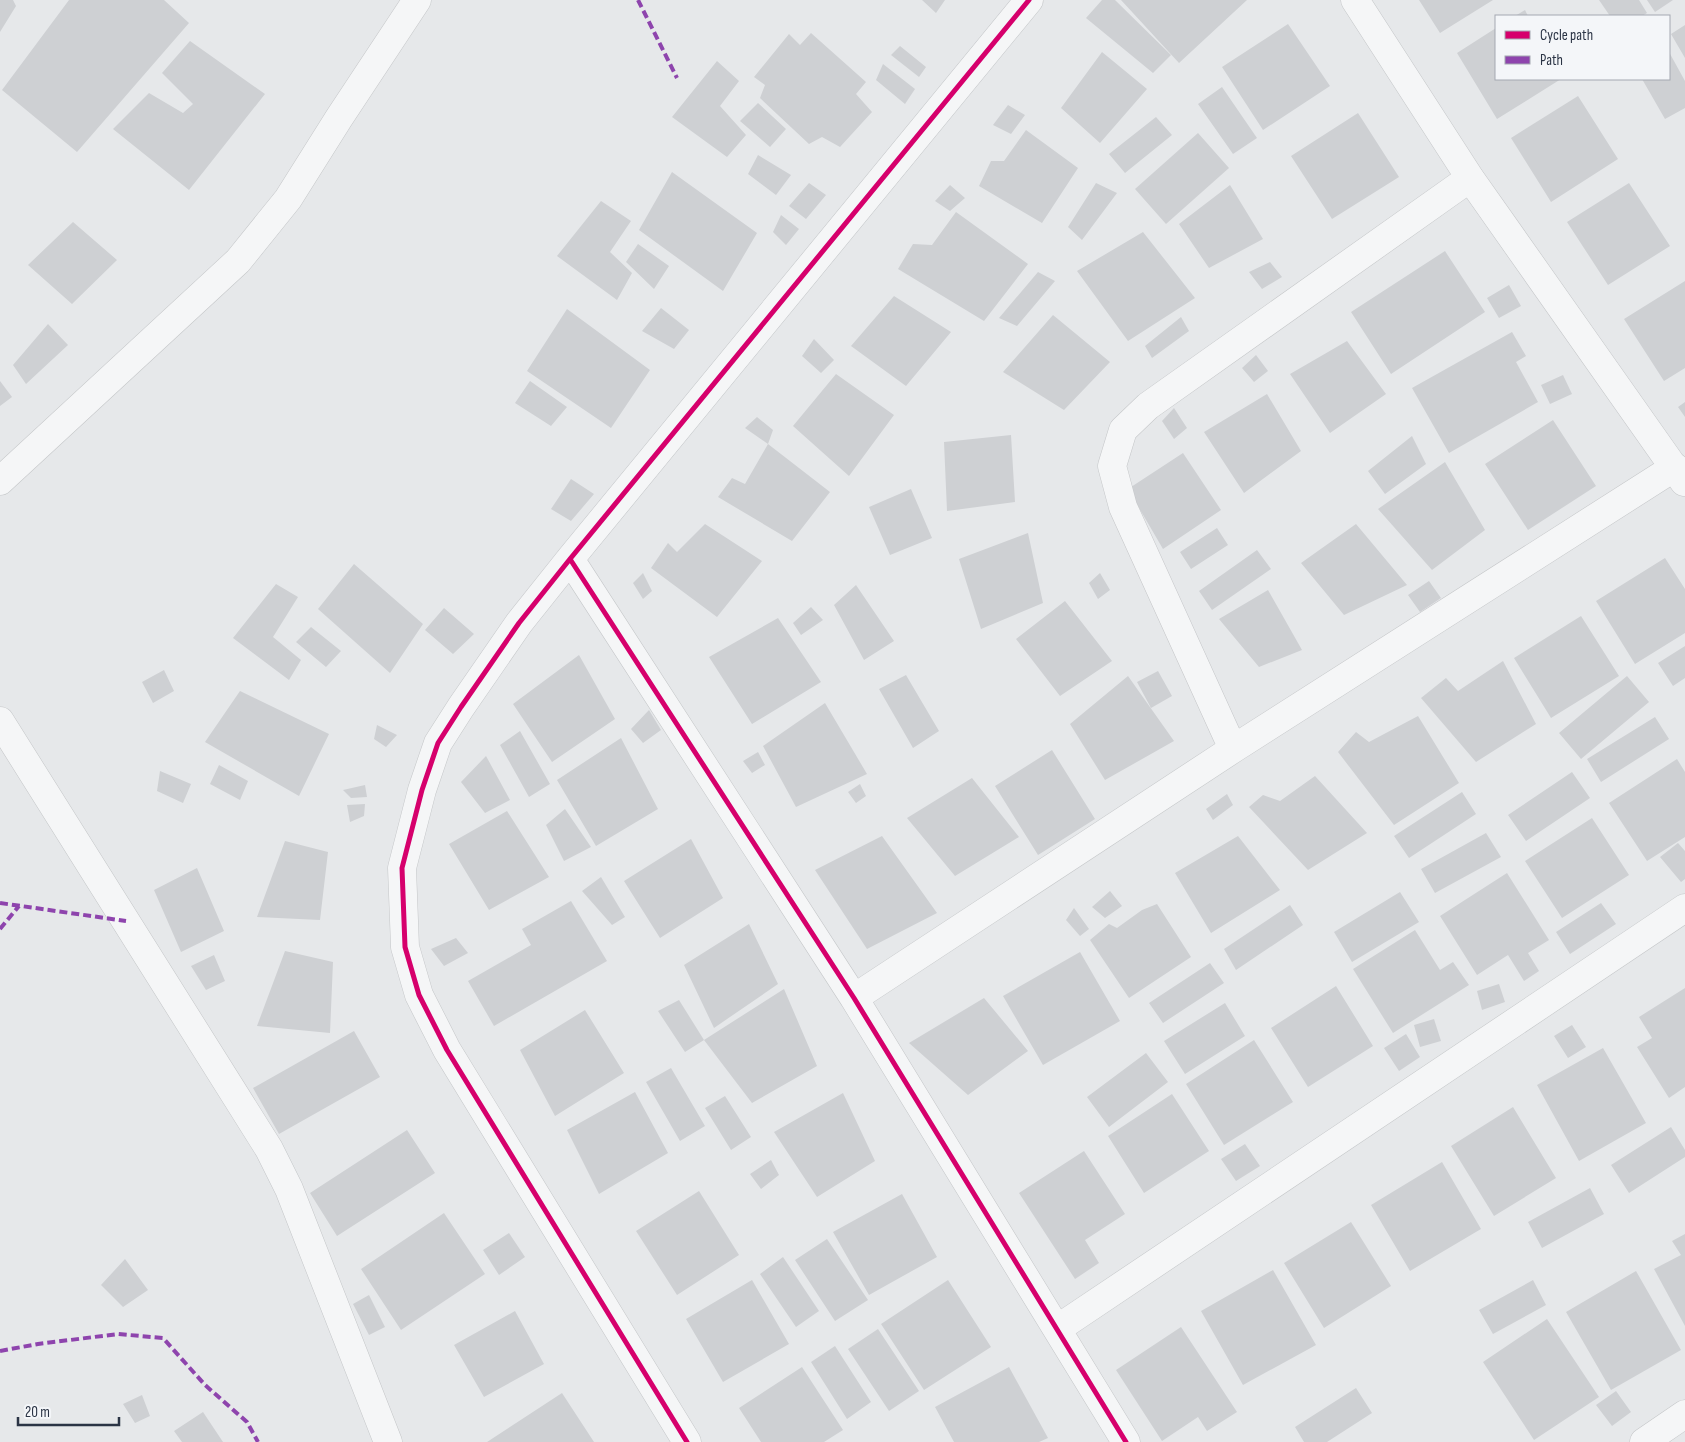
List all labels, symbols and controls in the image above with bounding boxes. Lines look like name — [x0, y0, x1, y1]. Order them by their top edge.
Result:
legend — [1495, 15, 1670, 80]
text: Cycle path — [1540, 26, 1593, 45]
text: Path — [1540, 51, 1563, 70]
scale bar — [18, 1394, 119, 1426]
text: 20 m — [25, 1403, 50, 1422]

